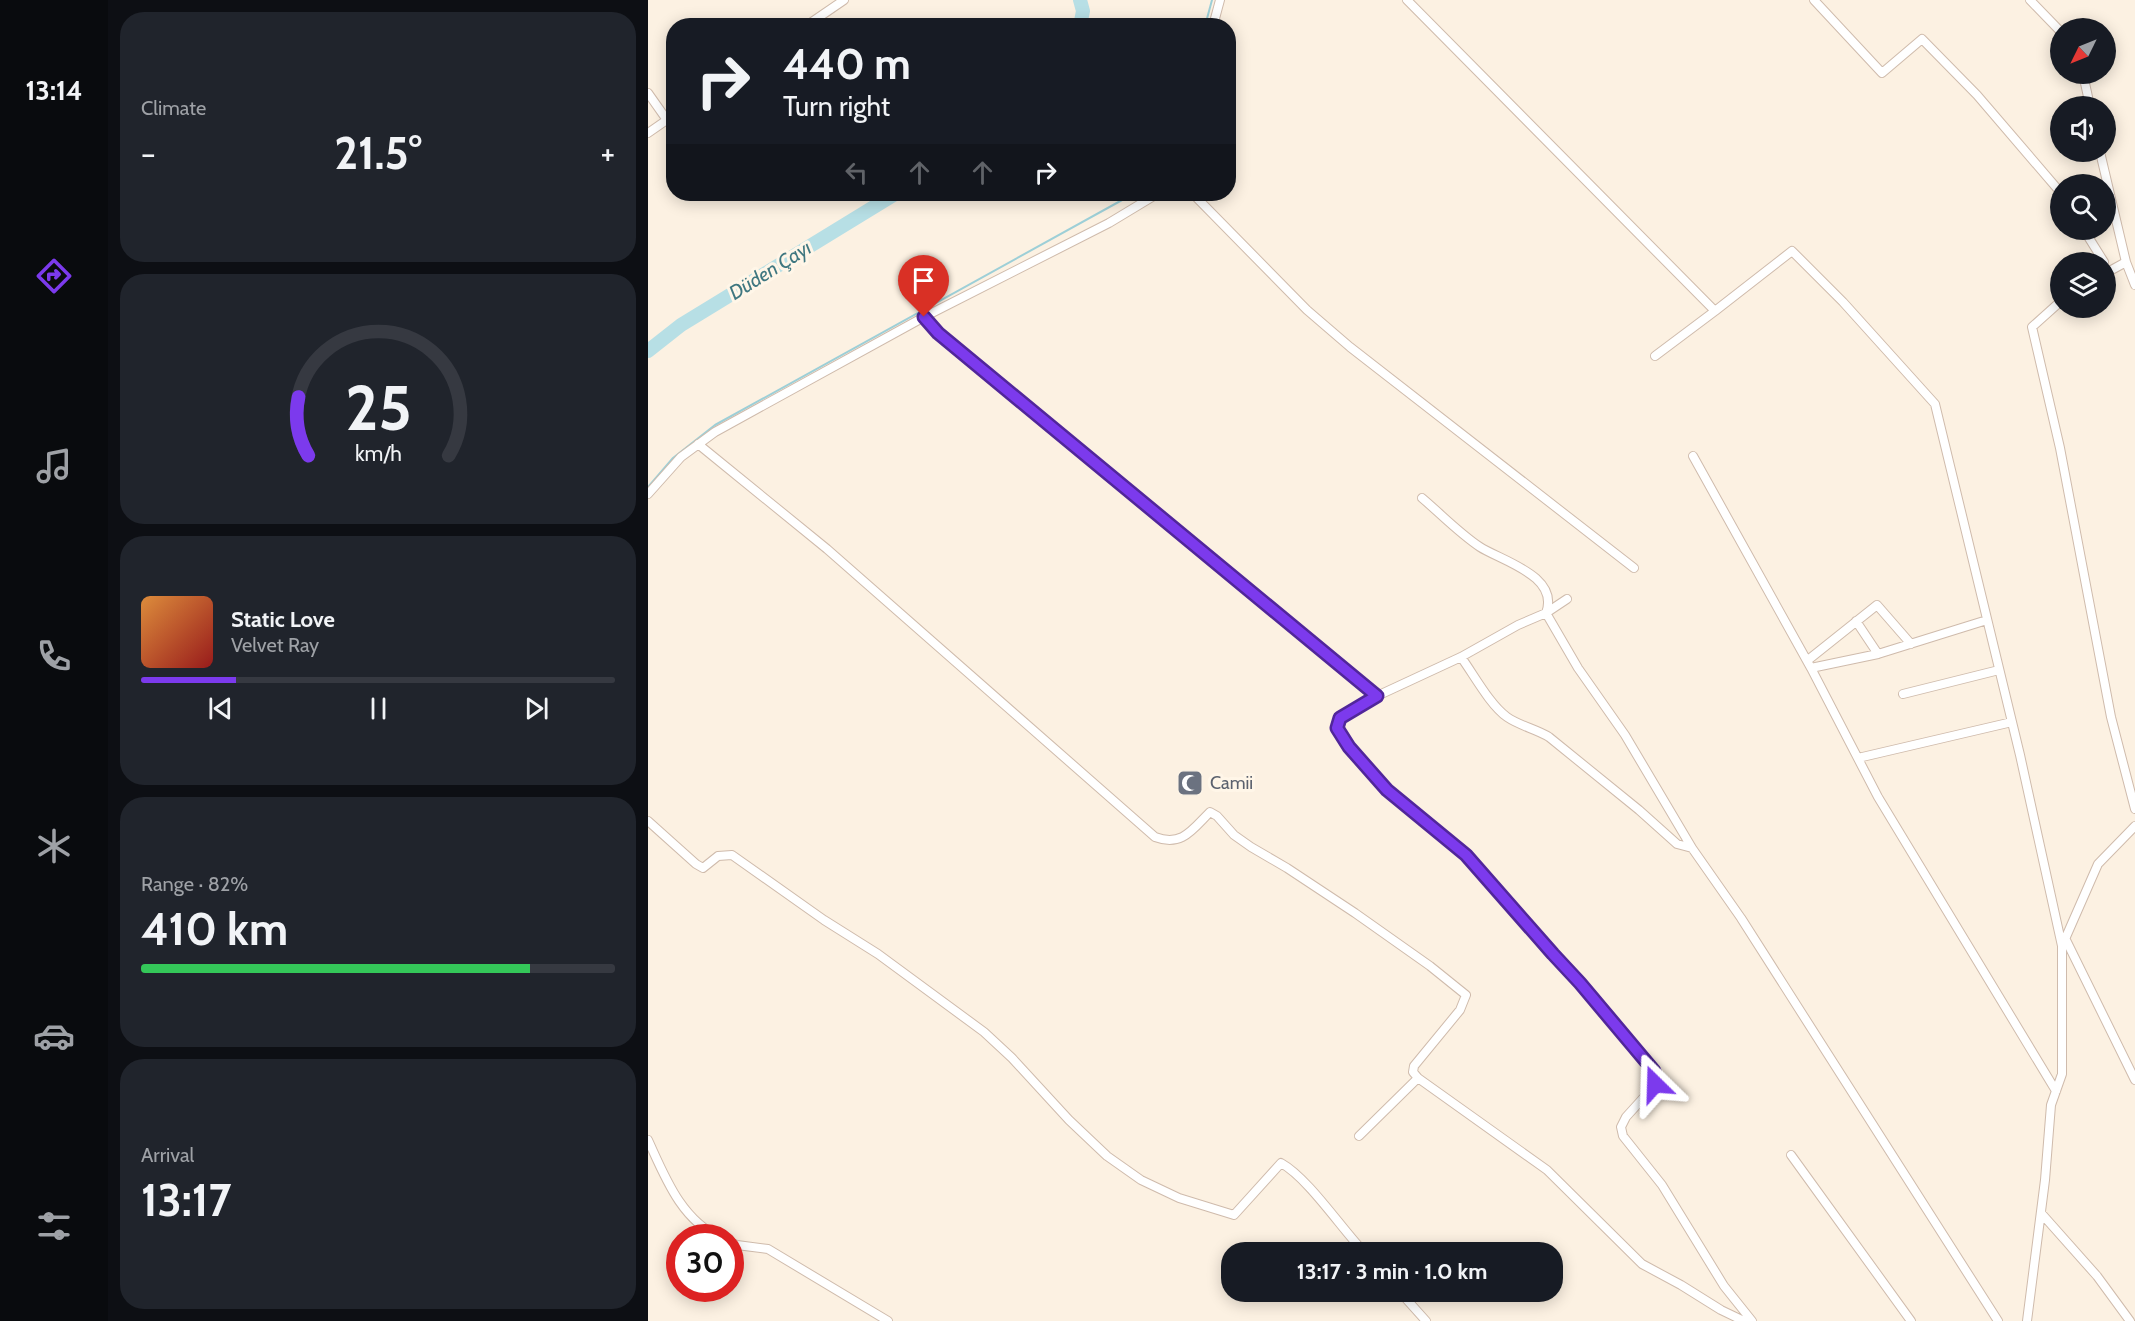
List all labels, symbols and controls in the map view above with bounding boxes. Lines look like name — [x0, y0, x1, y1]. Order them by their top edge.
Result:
north arrow — [2050, 18, 2116, 84]
map controls — [2050, 18, 2116, 318]
text: 440 m — [783, 38, 911, 90]
icon: right — [684, 42, 762, 120]
text: 13:14 — [25, 74, 83, 107]
text: Turn right — [783, 90, 890, 123]
text: Climate — [141, 96, 206, 120]
button: sound — [2050, 96, 2116, 162]
text: 21.5° — [334, 126, 422, 180]
text: − — [141, 133, 156, 173]
text: + — [600, 133, 615, 173]
icon: left — [840, 156, 873, 189]
icon: ahead — [903, 156, 936, 189]
icon: ahead — [966, 156, 999, 189]
icon: right — [1029, 156, 1062, 189]
button: search — [2050, 174, 2116, 240]
water label: Düden Çayı — [724, 235, 816, 305]
button: layers — [2050, 252, 2116, 318]
icon: directions — [33, 255, 75, 297]
pin — [898, 255, 949, 317]
icon: arrive — [907, 264, 940, 297]
text: 25 — [345, 370, 411, 446]
text: km/h — [355, 440, 401, 466]
icon: music — [33, 445, 75, 487]
text: Static Love — [231, 606, 335, 633]
text: Velvet Ray — [231, 633, 319, 657]
icon: phone — [33, 635, 75, 677]
icon: previous — [204, 692, 237, 725]
icon: pause — [362, 692, 395, 725]
icon: next — [520, 692, 553, 725]
mosque icon: Camii — [1175, 768, 1205, 798]
place label: Camii — [1210, 772, 1253, 794]
icon: climate — [33, 825, 75, 867]
text: Range · 82% — [141, 872, 248, 896]
text: 410 km — [141, 902, 288, 956]
icon: car — [33, 1015, 75, 1057]
position arrow — [1623, 1052, 1687, 1116]
text: Arrival — [141, 1143, 194, 1167]
text: 13:17 — [141, 1173, 231, 1227]
icon: filters — [33, 1205, 75, 1247]
speed limit sign: 30 — [666, 1224, 744, 1302]
text: 13:17 · 3 min · 1.0 km — [1297, 1258, 1487, 1285]

